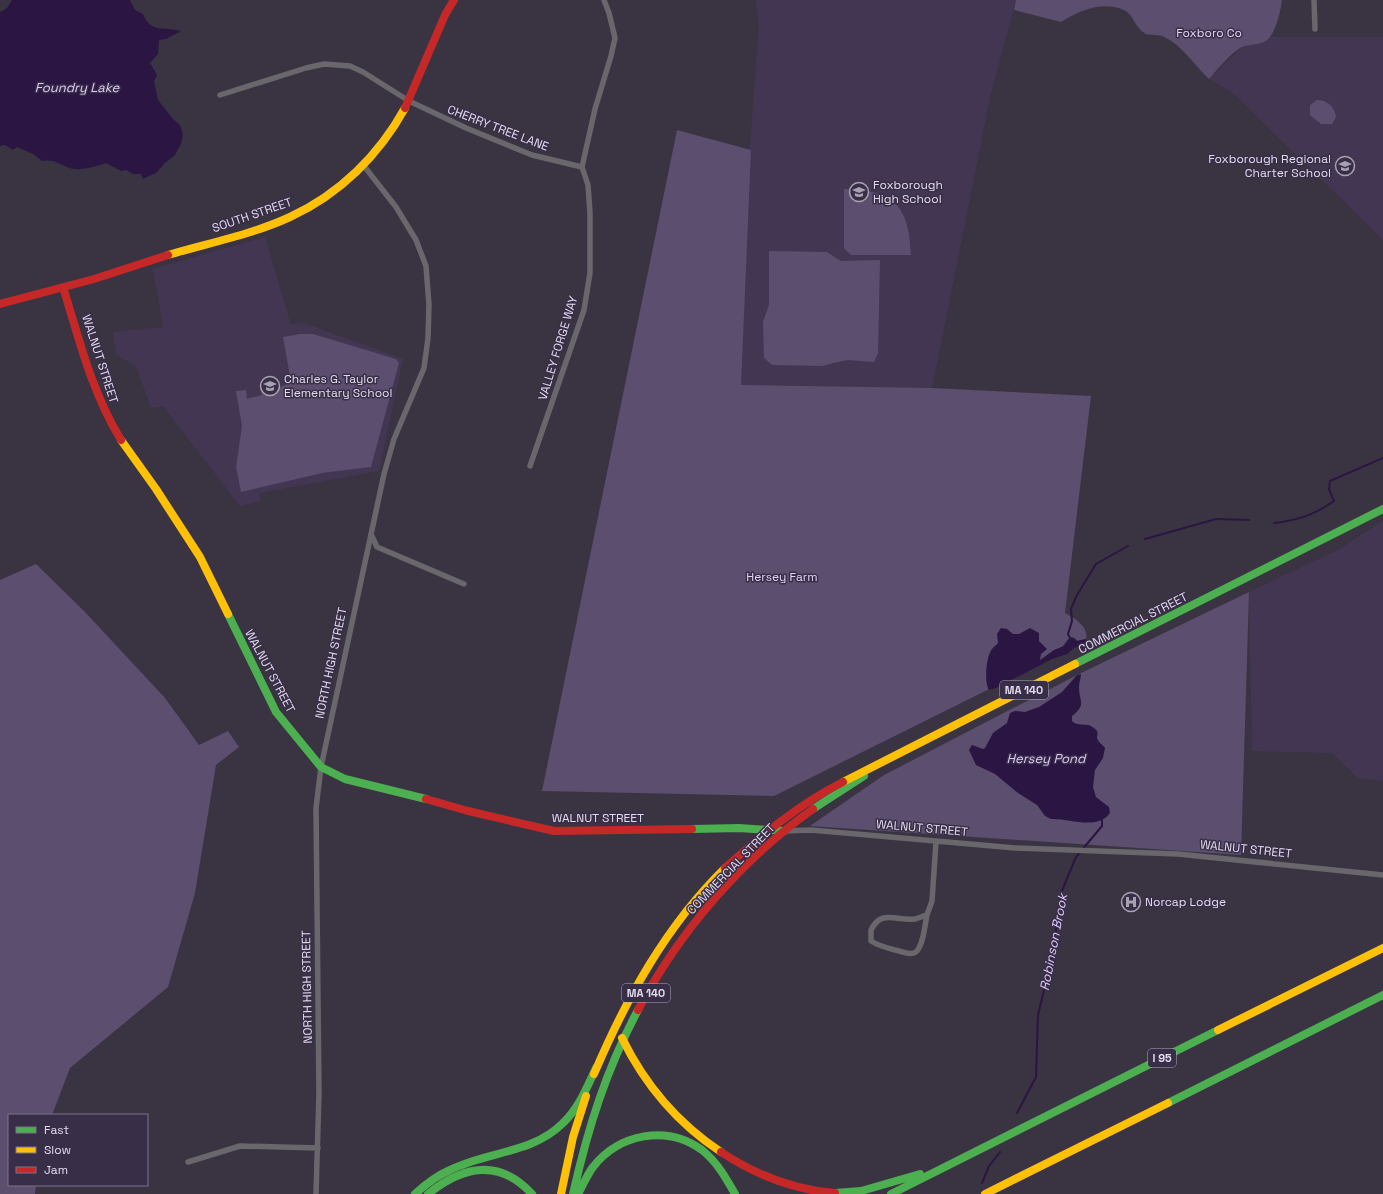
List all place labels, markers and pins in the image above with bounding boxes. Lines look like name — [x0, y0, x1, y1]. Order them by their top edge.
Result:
place label: Foxborough Regional Charter School — [1208, 151, 1331, 181]
school or university icon: Foxborough Regional Charter School — [1334, 155, 1356, 177]
place label: Foxborough High School — [873, 177, 943, 207]
school or university icon: Foxborough High School — [848, 181, 870, 203]
place label: Charles G. Taylor Elementary School — [284, 371, 392, 401]
school or university icon: Charles G. Taylor Elementary School — [259, 375, 281, 397]
hospital icon: Norcap Lodge — [1120, 891, 1142, 913]
place label: Norcap Lodge — [1145, 894, 1226, 910]

